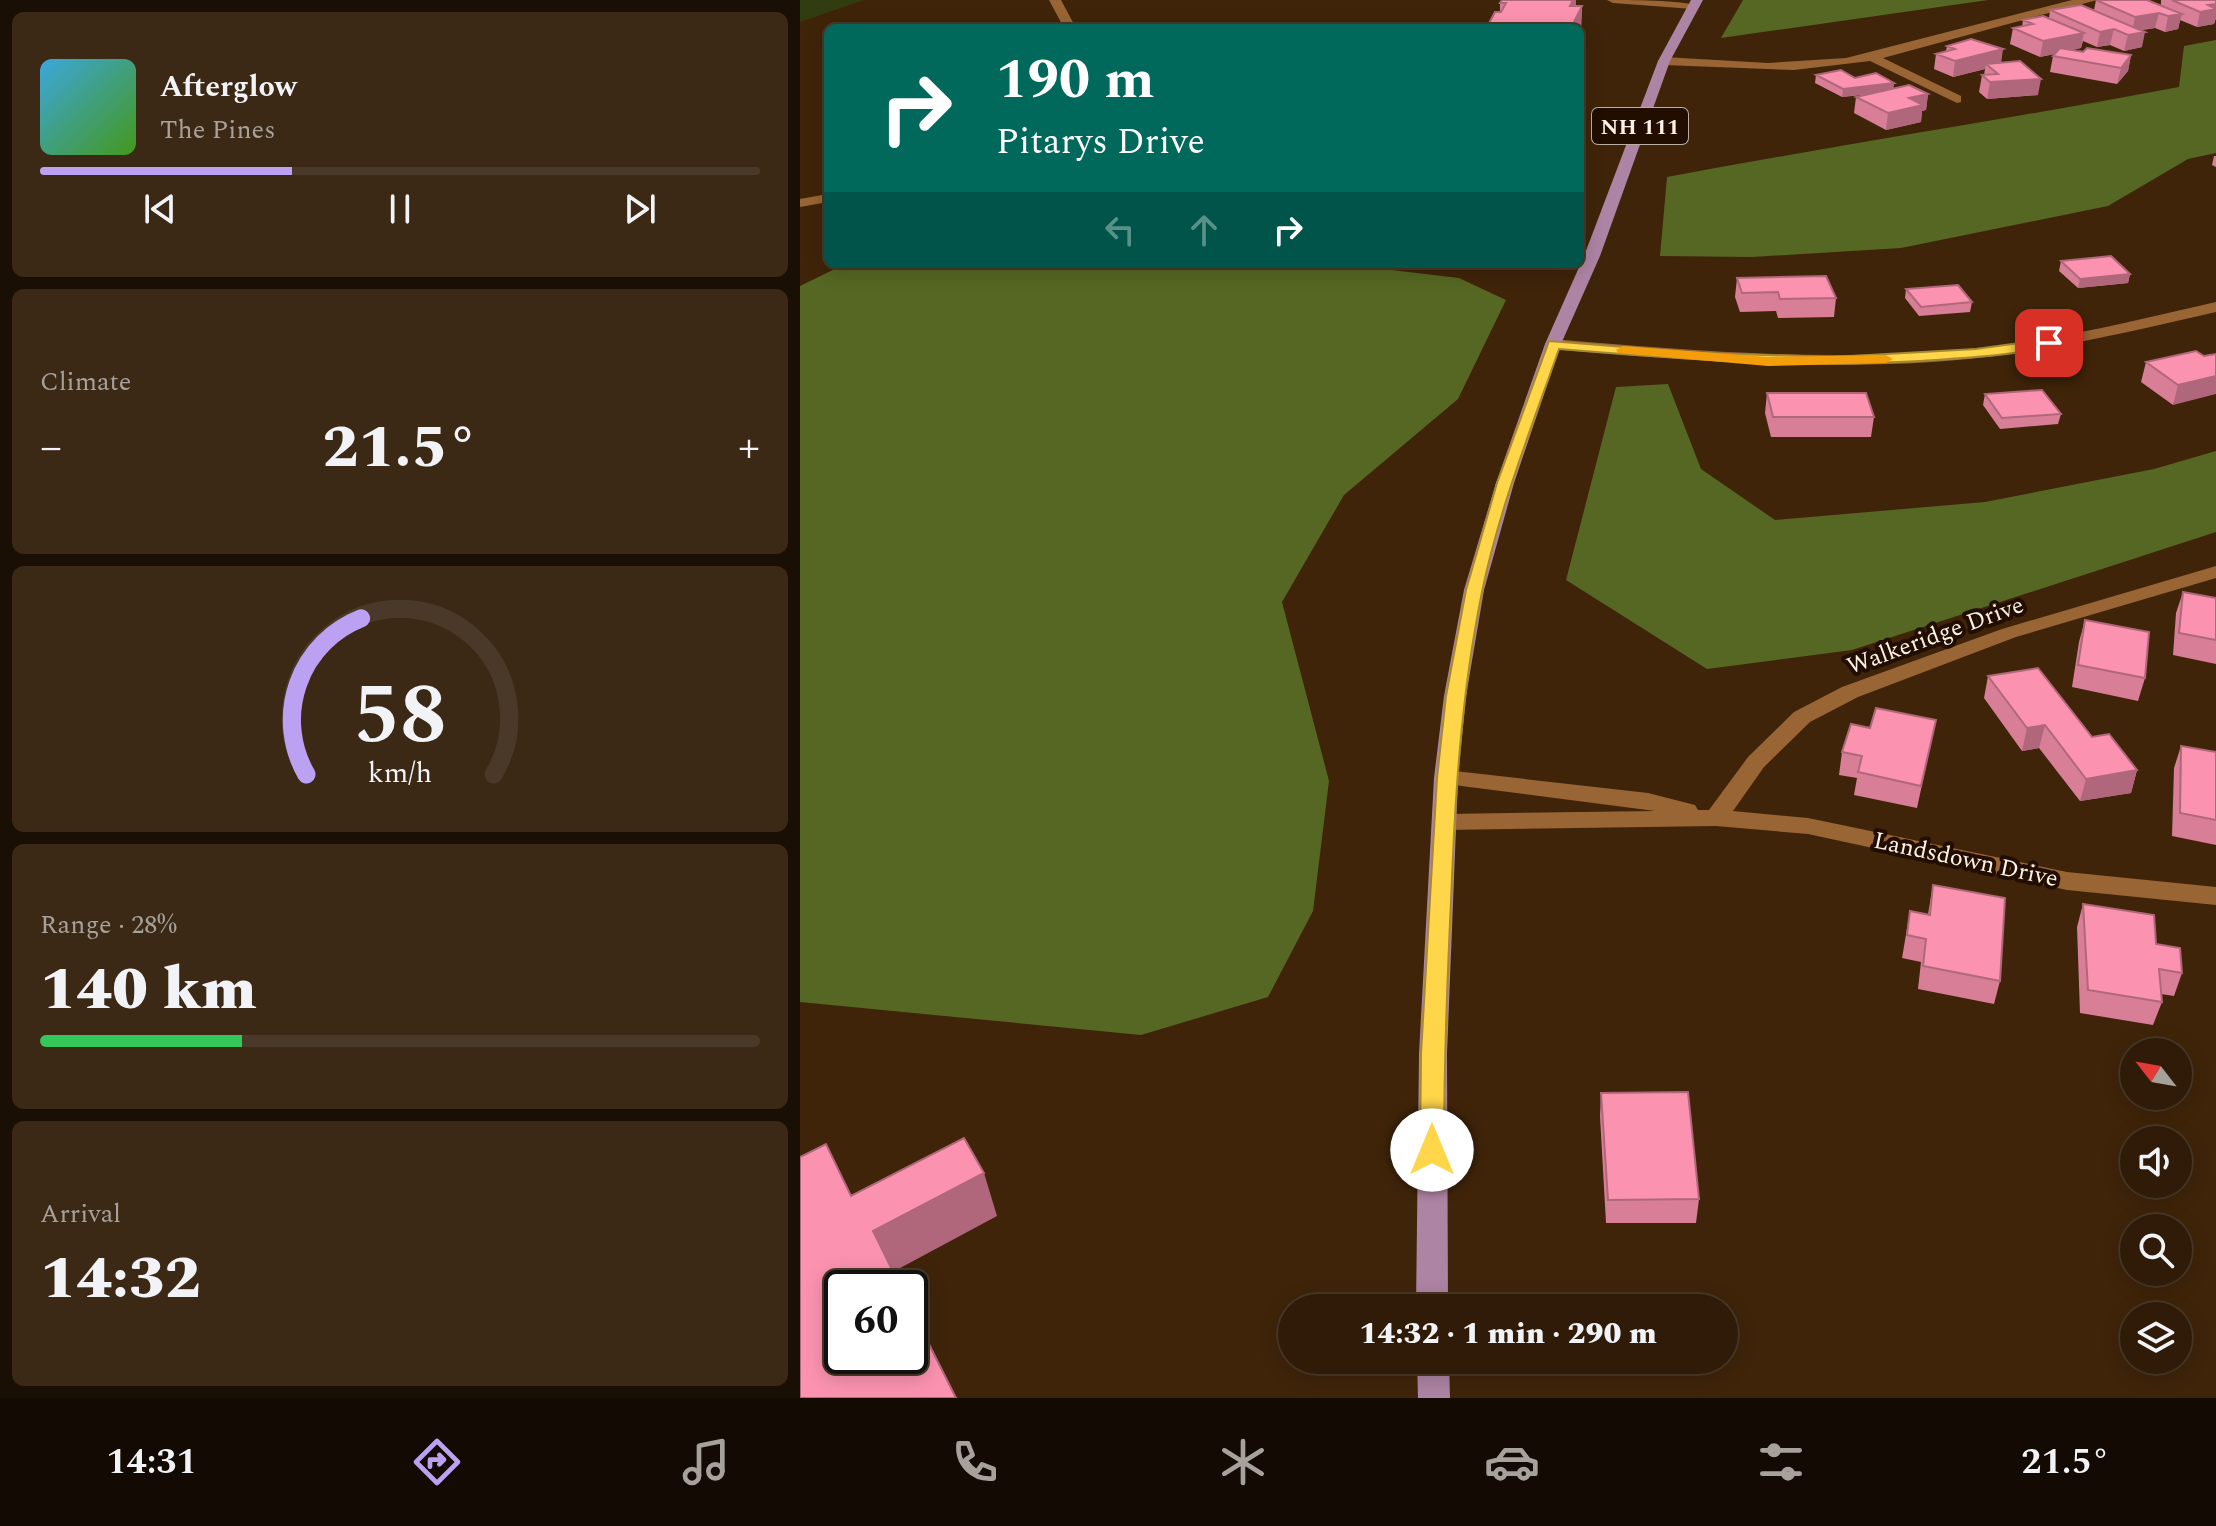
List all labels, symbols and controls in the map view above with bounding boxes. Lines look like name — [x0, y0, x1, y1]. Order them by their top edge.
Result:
text: 190 m — [996, 38, 1155, 123]
icon: right — [864, 56, 968, 160]
text: Afterglow — [160, 64, 297, 110]
road number: NH 111 — [1592, 108, 1688, 144]
text: The Pines — [160, 110, 275, 150]
text: Pitarys Drive — [996, 115, 1205, 170]
icon: previous — [138, 187, 182, 231]
icon: pause — [378, 187, 422, 231]
icon: next — [618, 187, 662, 231]
icon: left — [1098, 208, 1142, 252]
icon: ahead — [1182, 208, 1226, 252]
icon: right — [1266, 208, 1310, 252]
pin — [2015, 309, 2083, 377]
icon: arrive — [2027, 321, 2071, 365]
text: Climate — [40, 362, 131, 402]
text: 21.5° — [323, 402, 477, 494]
text: − — [40, 414, 62, 481]
text: + — [738, 414, 760, 481]
street label: Walkeridge Drive — [1842, 587, 2029, 685]
text: 58 — [353, 653, 447, 780]
text: km/h — [368, 752, 432, 795]
street label: Landsdown Drive — [1870, 823, 2061, 897]
text: Range · 28% — [40, 905, 177, 945]
text: 140 km — [40, 944, 257, 1036]
north arrow — [2120, 1038, 2192, 1110]
map controls — [2120, 1038, 2192, 1374]
position arrow — [1390, 1108, 1474, 1192]
button: sound — [2120, 1126, 2192, 1198]
text: Arrival — [40, 1194, 121, 1234]
button: search — [2120, 1214, 2192, 1286]
text: 14:32 — [40, 1233, 201, 1325]
speed limit sign: 60 — [824, 1270, 928, 1374]
button: layers — [2120, 1302, 2192, 1374]
text: 14:32 · 1 min · 290 m — [1359, 1311, 1657, 1357]
icon: directions — [409, 1434, 465, 1490]
icon: music — [678, 1434, 734, 1490]
icon: phone — [947, 1434, 1003, 1490]
icon: climate — [1215, 1434, 1271, 1490]
icon: car — [1484, 1434, 1540, 1490]
icon: filters — [1753, 1434, 1809, 1490]
text: 14:31 — [106, 1435, 197, 1490]
text: 21.5° — [2021, 1435, 2110, 1490]

